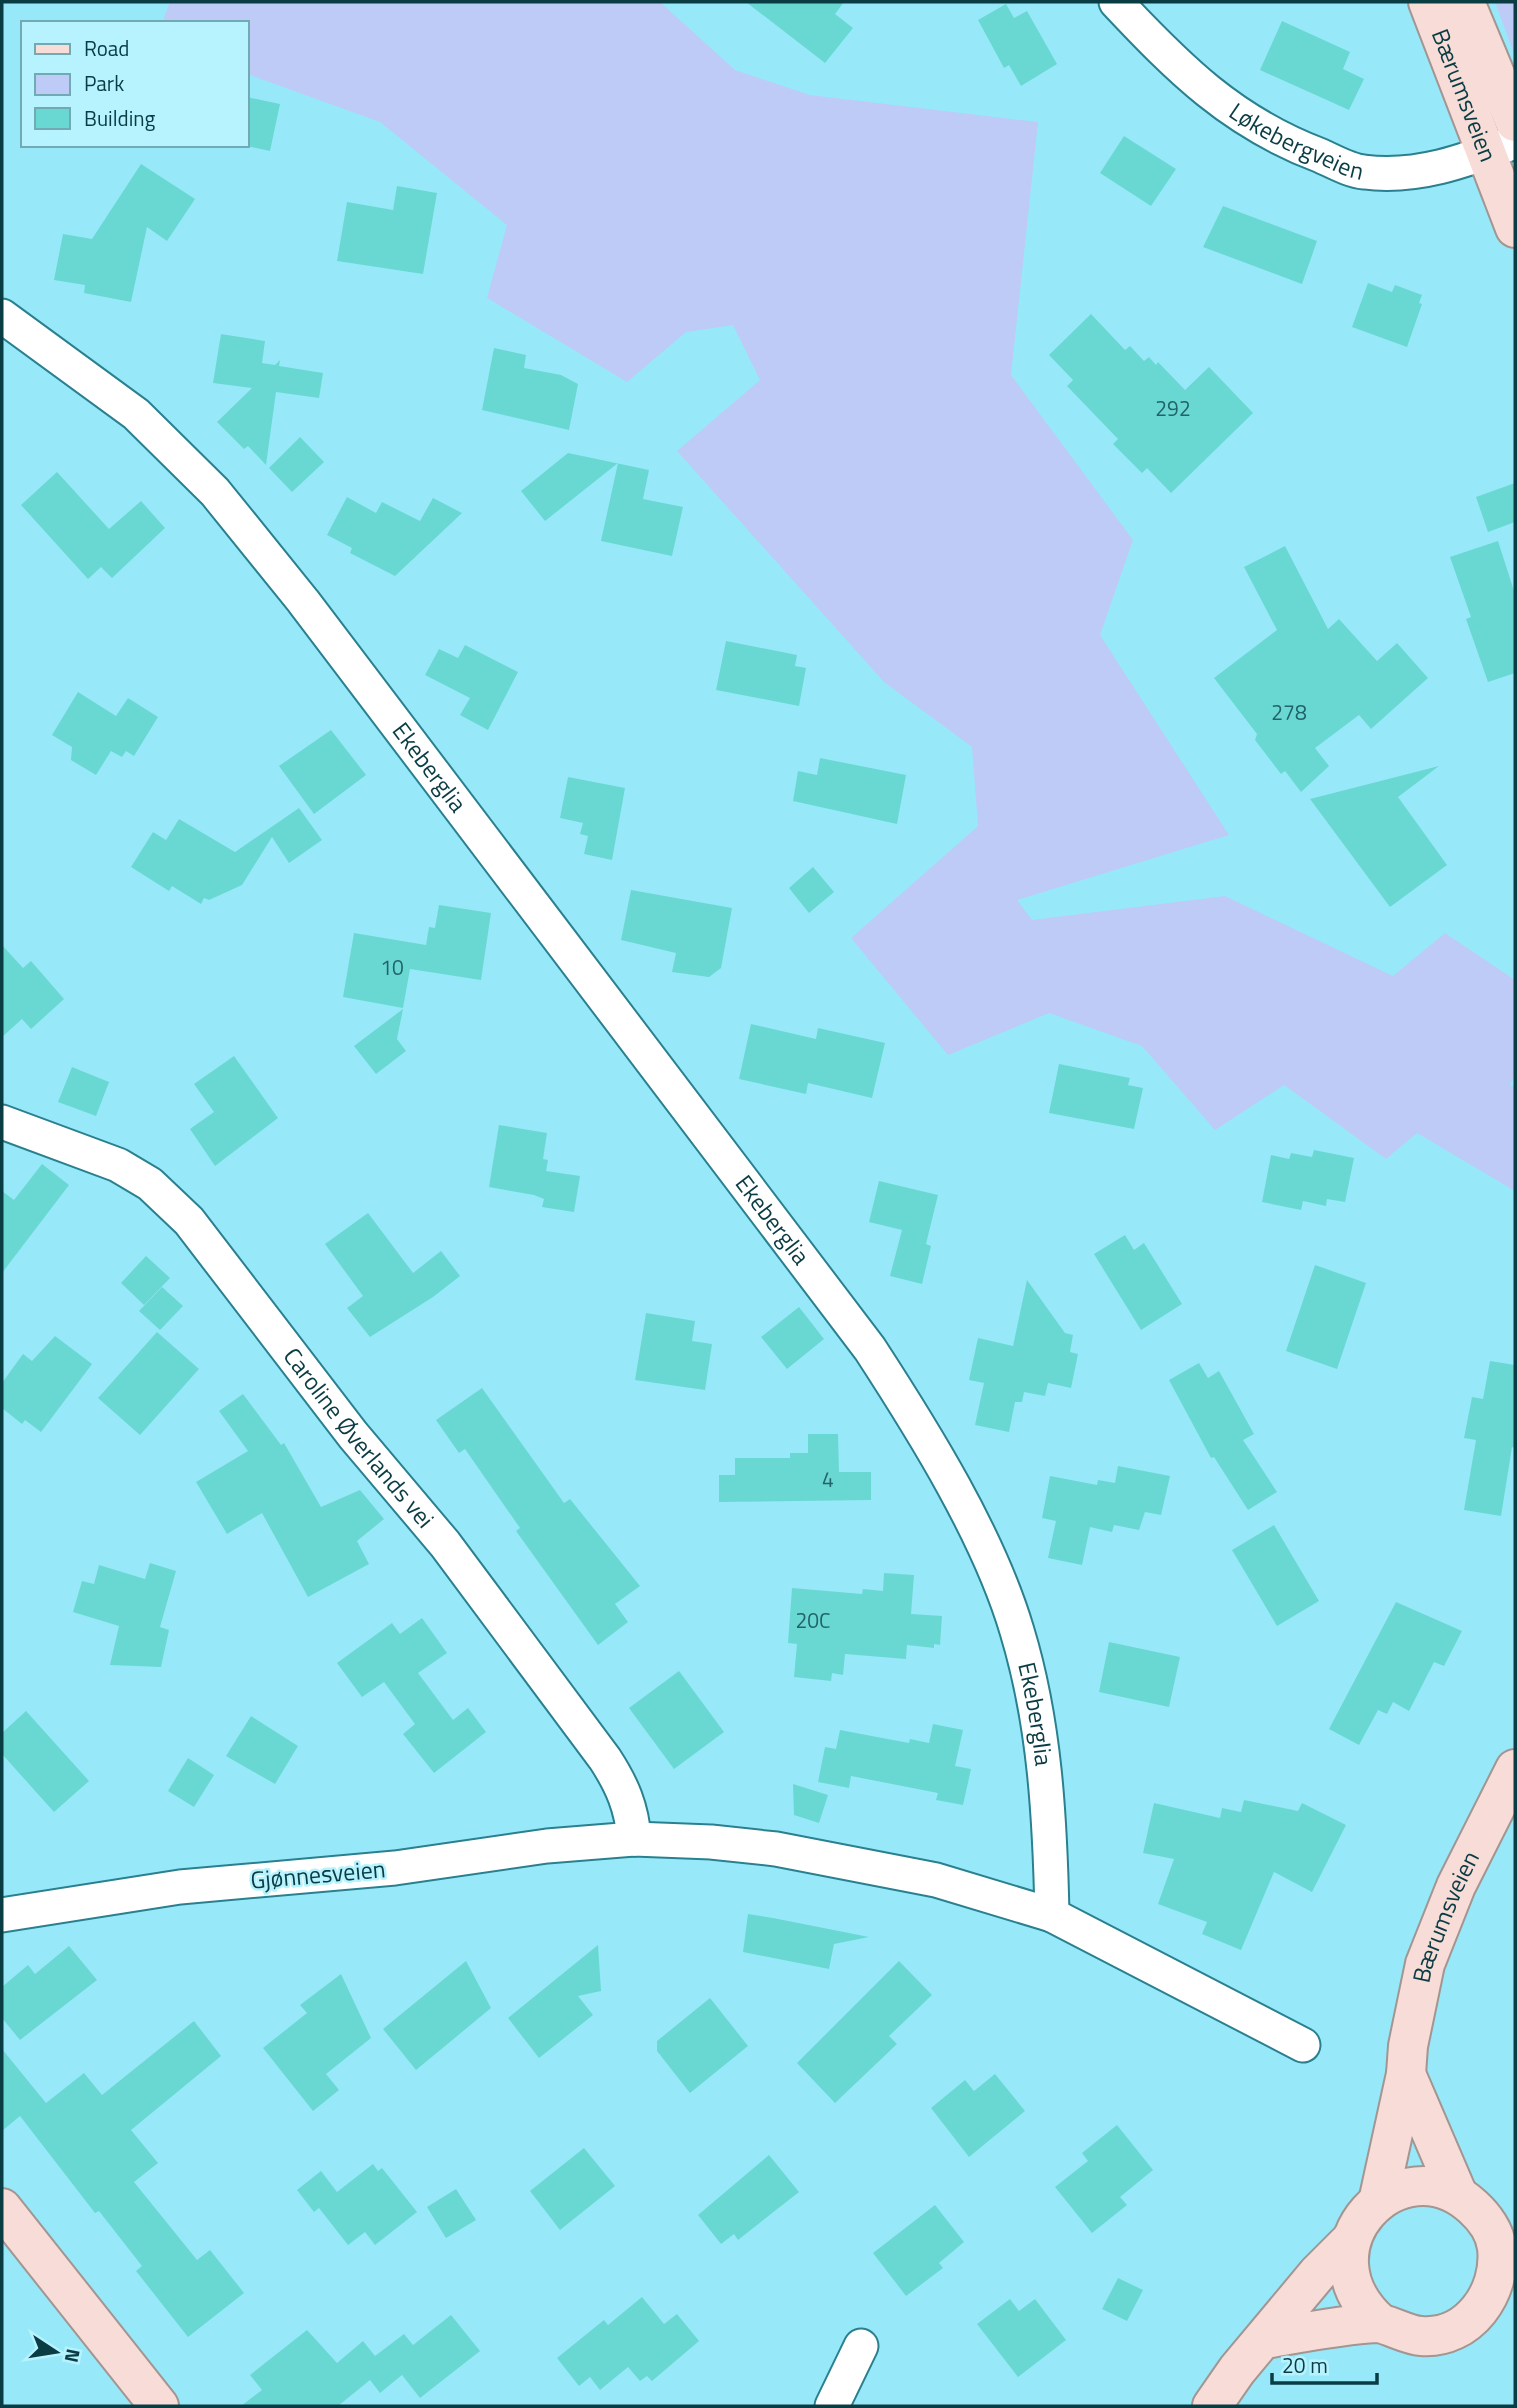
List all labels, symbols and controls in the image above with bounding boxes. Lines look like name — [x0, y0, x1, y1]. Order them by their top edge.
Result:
legend — [21, 21, 248, 147]
street label: Bærumsveien — [1423, 23, 1507, 167]
text: Road — [84, 32, 129, 64]
text: Park — [84, 67, 124, 99]
street label: Løkebergveien — [1222, 93, 1368, 189]
text: Building — [84, 102, 156, 134]
house number: 292 — [1155, 392, 1191, 424]
house number: 278 — [1271, 696, 1307, 728]
street label: Ekeberglia — [384, 714, 476, 819]
house number: 10 — [380, 951, 404, 983]
street label: Ekeberglia — [727, 1167, 819, 1272]
street label: Caroline Øverlands vei — [275, 1339, 443, 1535]
house number: 4 — [822, 1463, 834, 1495]
house number: 20C — [796, 1604, 830, 1636]
street label: Ekeberglia — [1009, 1658, 1063, 1768]
street label: Bærumsveien — [1403, 1844, 1488, 1986]
street label: Gjønnesveien — [249, 1850, 387, 1898]
north arrow — [21, 2317, 91, 2387]
scale bar — [1272, 2342, 1377, 2386]
text: N — [58, 2346, 89, 2365]
text: 20 m — [1282, 2349, 1328, 2381]

